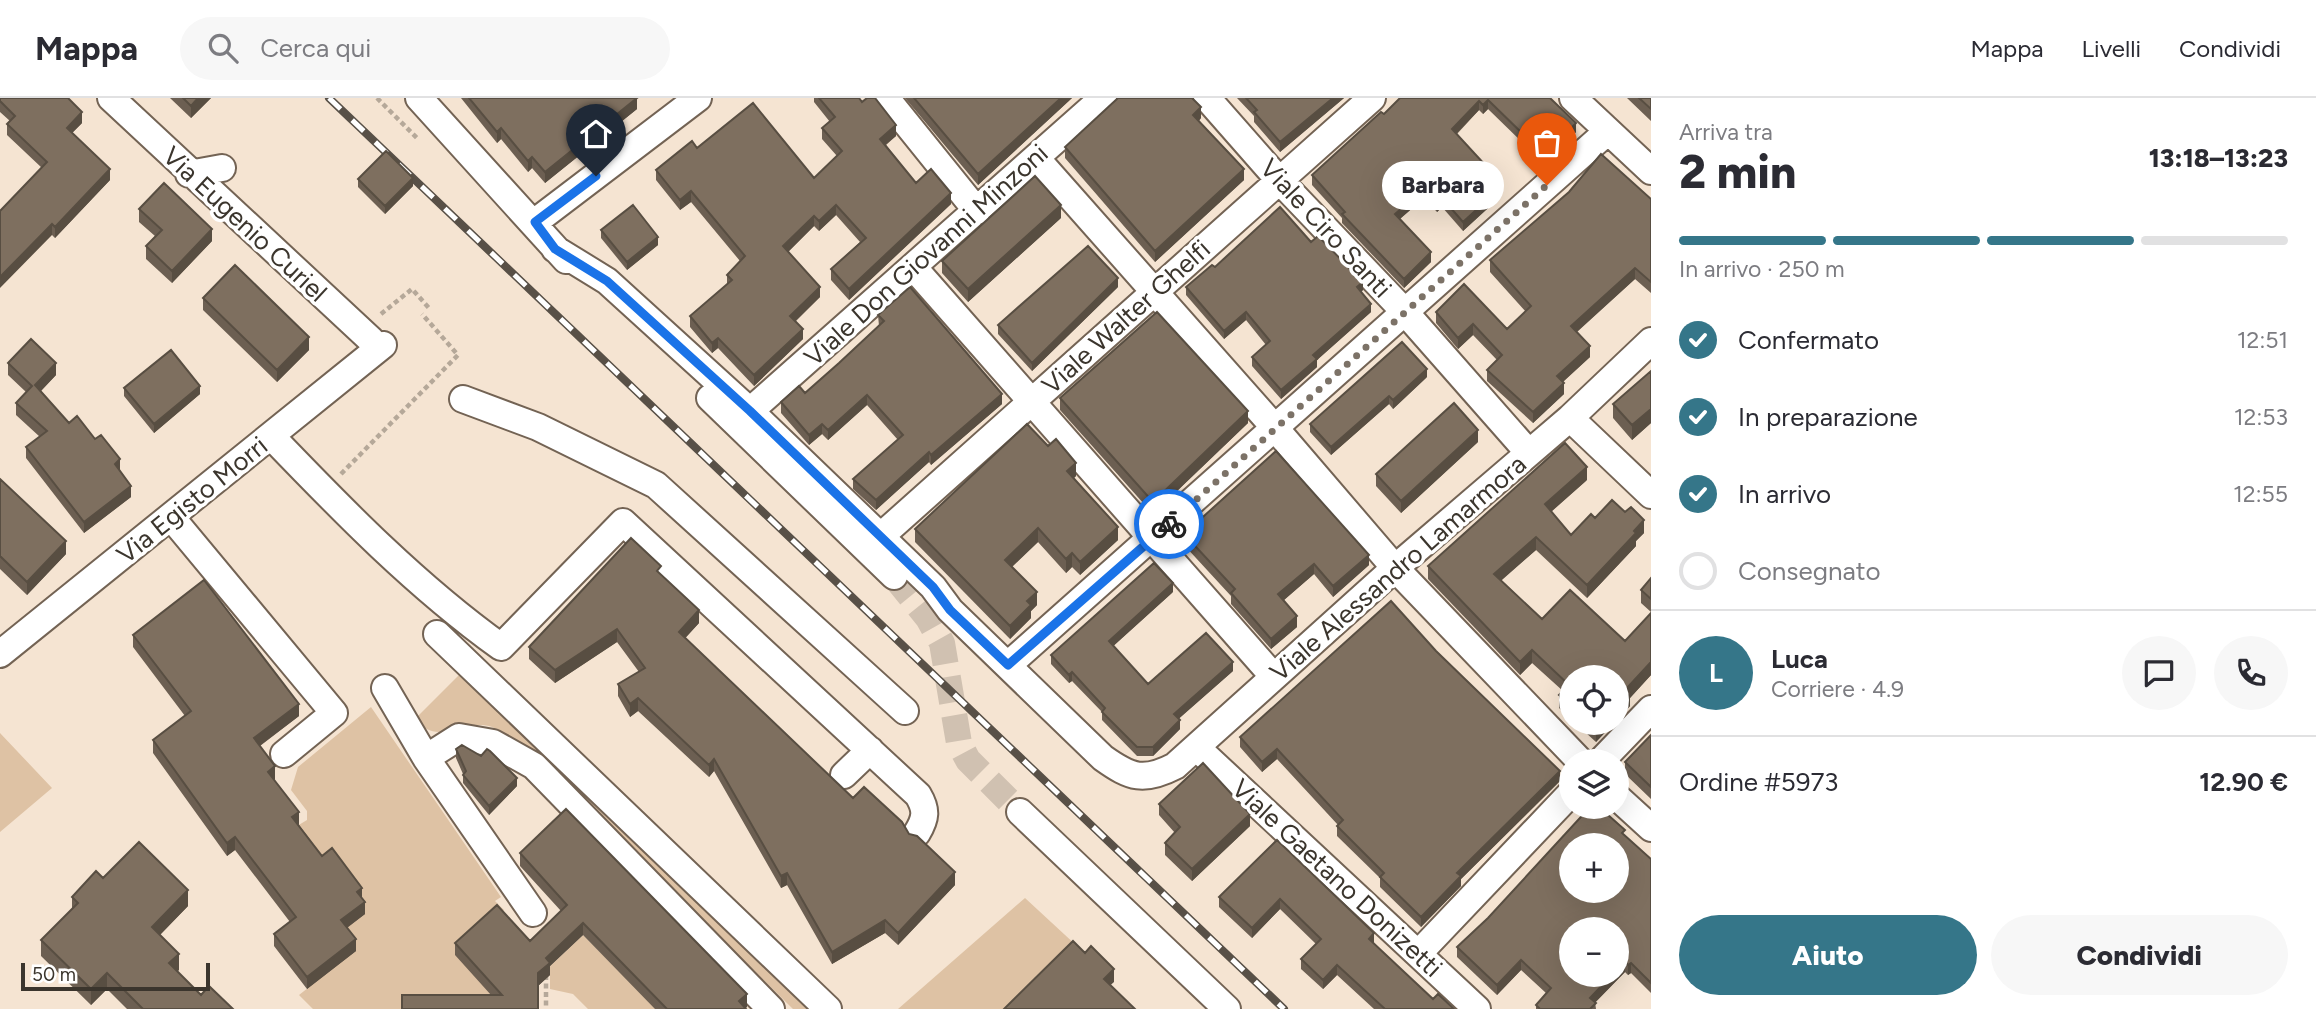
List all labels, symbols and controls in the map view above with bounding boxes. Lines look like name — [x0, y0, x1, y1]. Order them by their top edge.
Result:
search box — [180, 17, 670, 80]
text: Mappa — [35, 29, 138, 68]
icon: search — [204, 29, 242, 67]
text: Cerca qui — [260, 32, 371, 64]
text: Mappa — [1970, 34, 2044, 63]
text: Livelli — [2082, 34, 2141, 63]
text: Condividi — [2179, 34, 2281, 63]
pin — [566, 104, 626, 176]
pin — [1517, 113, 1577, 185]
icon: home — [577, 115, 615, 153]
text: Arriva tra — [1679, 118, 1773, 146]
icon: bag — [1528, 124, 1566, 162]
street label: Viale Don Giovanni Minzoni — [798, 137, 1054, 373]
street label: Via Eugenio Curiel — [156, 140, 334, 308]
text: 13:18–13:23 — [2149, 142, 2288, 174]
text: 2 min — [1679, 144, 1796, 200]
street label: Viale Ciro Santi — [1253, 152, 1399, 304]
callout: Barbara — [1382, 160, 1505, 210]
text: Barbara — [1401, 171, 1485, 199]
street label: Viale Walter Ghelfi — [1035, 233, 1217, 401]
text: In arrivo · 250 m — [1679, 255, 1845, 283]
icon: check — [1679, 321, 1717, 359]
text: Confermato — [1738, 324, 1879, 356]
text: 12:51 — [2237, 326, 2288, 354]
icon: check — [1679, 398, 1717, 436]
text: In preparazione — [1738, 401, 1918, 433]
text: 12:53 — [2234, 403, 2288, 431]
street label: Via Egisto Morri — [110, 430, 274, 570]
street label: Viale Alessandro Lamarmora — [1263, 448, 1533, 688]
icon: check — [1679, 475, 1717, 513]
text: In arrivo — [1738, 478, 1831, 510]
text: 12:55 — [2233, 480, 2288, 508]
courier — [1134, 489, 1204, 559]
icon: bike — [1150, 505, 1188, 543]
text: Consegnato — [1738, 555, 1881, 587]
button: chat — [2122, 636, 2196, 710]
button: phone — [2214, 636, 2288, 710]
text: Luca — [1771, 643, 1828, 675]
text: L — [1709, 657, 1723, 689]
map controls — [1559, 665, 1629, 987]
button: locate — [1559, 665, 1629, 735]
text: Corriere · 4.9 — [1771, 675, 1904, 703]
button: layers — [1559, 749, 1629, 819]
text: Ordine #5973 — [1679, 766, 1838, 798]
text: 12.90 € — [2199, 766, 2288, 798]
street label: Viale Gaetano Donizetti — [1225, 772, 1449, 984]
button: + — [1559, 833, 1629, 903]
button: Aiuto — [1679, 915, 1977, 995]
button: Condividi — [1991, 915, 2288, 995]
button: − — [1559, 917, 1629, 987]
scale bar — [21, 960, 210, 992]
text: 50 m — [32, 963, 76, 986]

